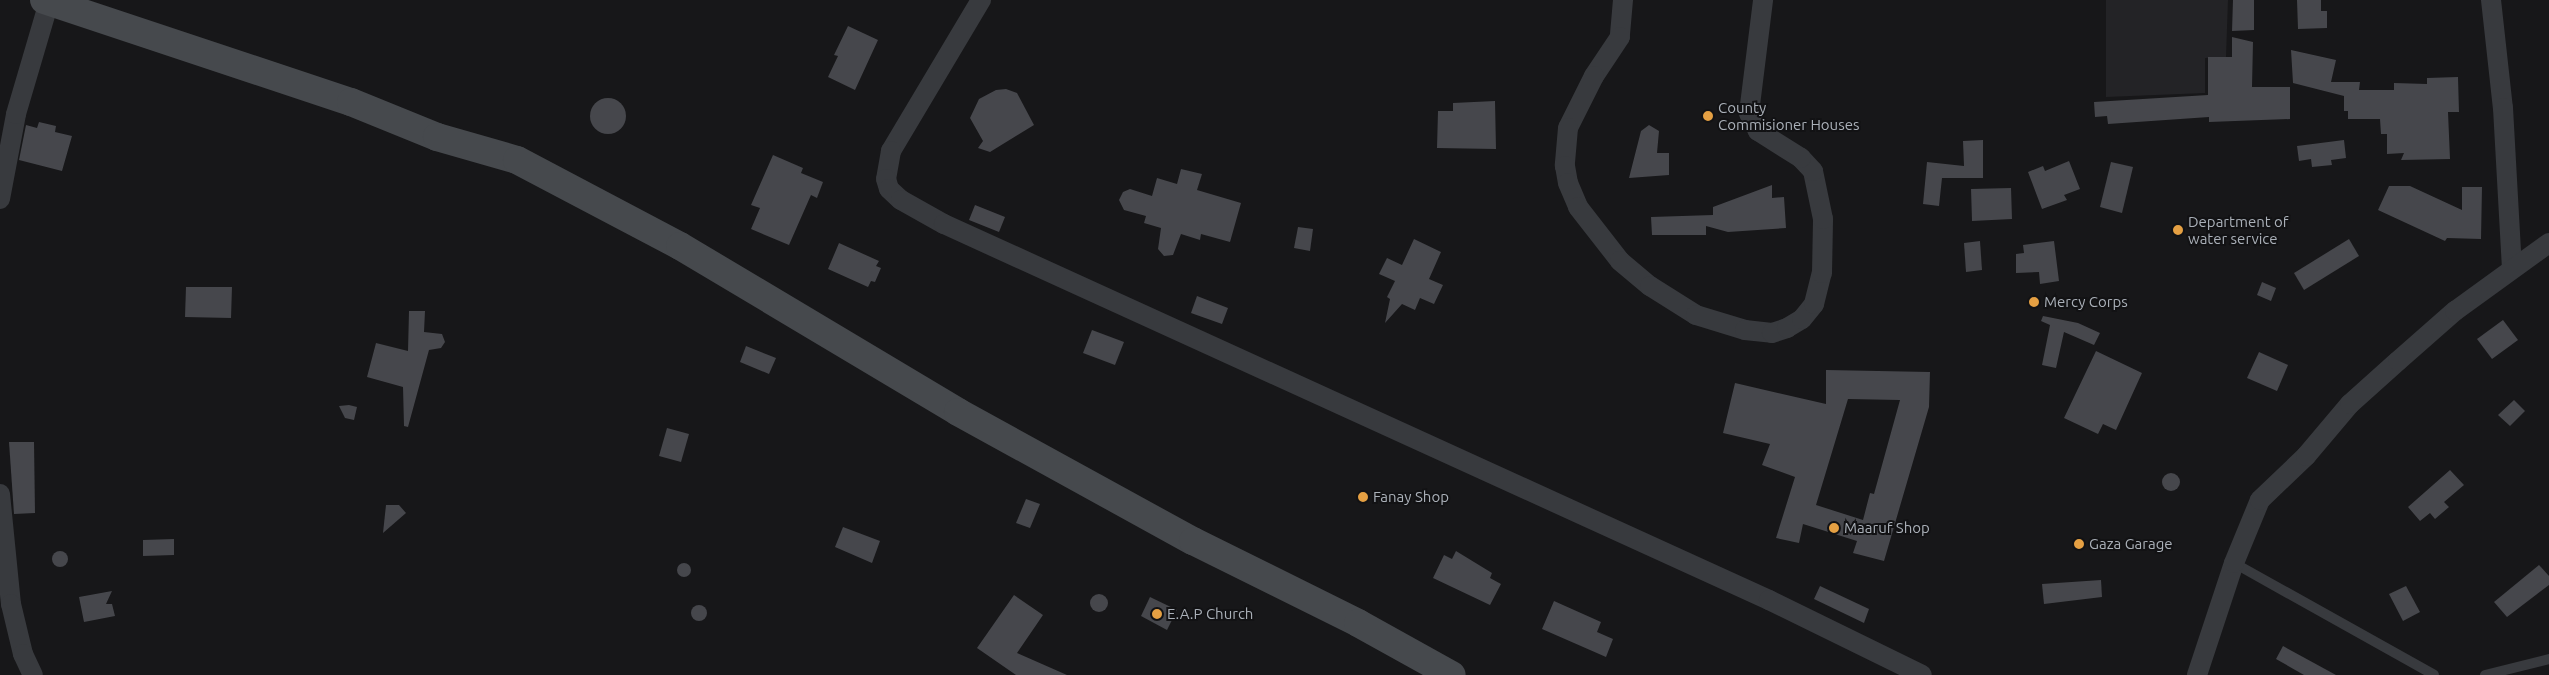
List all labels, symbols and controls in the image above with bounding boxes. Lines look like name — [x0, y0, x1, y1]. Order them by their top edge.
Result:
place label: County Commisioner Houses — [1718, 98, 1859, 133]
marker: County Commisioner Houses — [1702, 110, 1714, 122]
place label: Department of water service — [2188, 212, 2289, 247]
marker: Department of water service — [2172, 224, 2184, 236]
place label: Mercy Corps — [2044, 293, 2128, 311]
marker: Mercy Corps — [2028, 296, 2040, 308]
place label: Fanay Shop — [1373, 488, 1449, 506]
marker: Fanay Shop — [1357, 491, 1369, 503]
place label: Maaruf Shop — [1844, 519, 1930, 537]
marker: Maaruf Shop — [1828, 522, 1840, 534]
place label: Gaza Garage — [2089, 535, 2173, 553]
marker: Gaza Garage — [2073, 538, 2085, 550]
place label: E.A.P Church — [1167, 605, 1253, 623]
marker: E.A.P Church — [1151, 608, 1163, 620]

